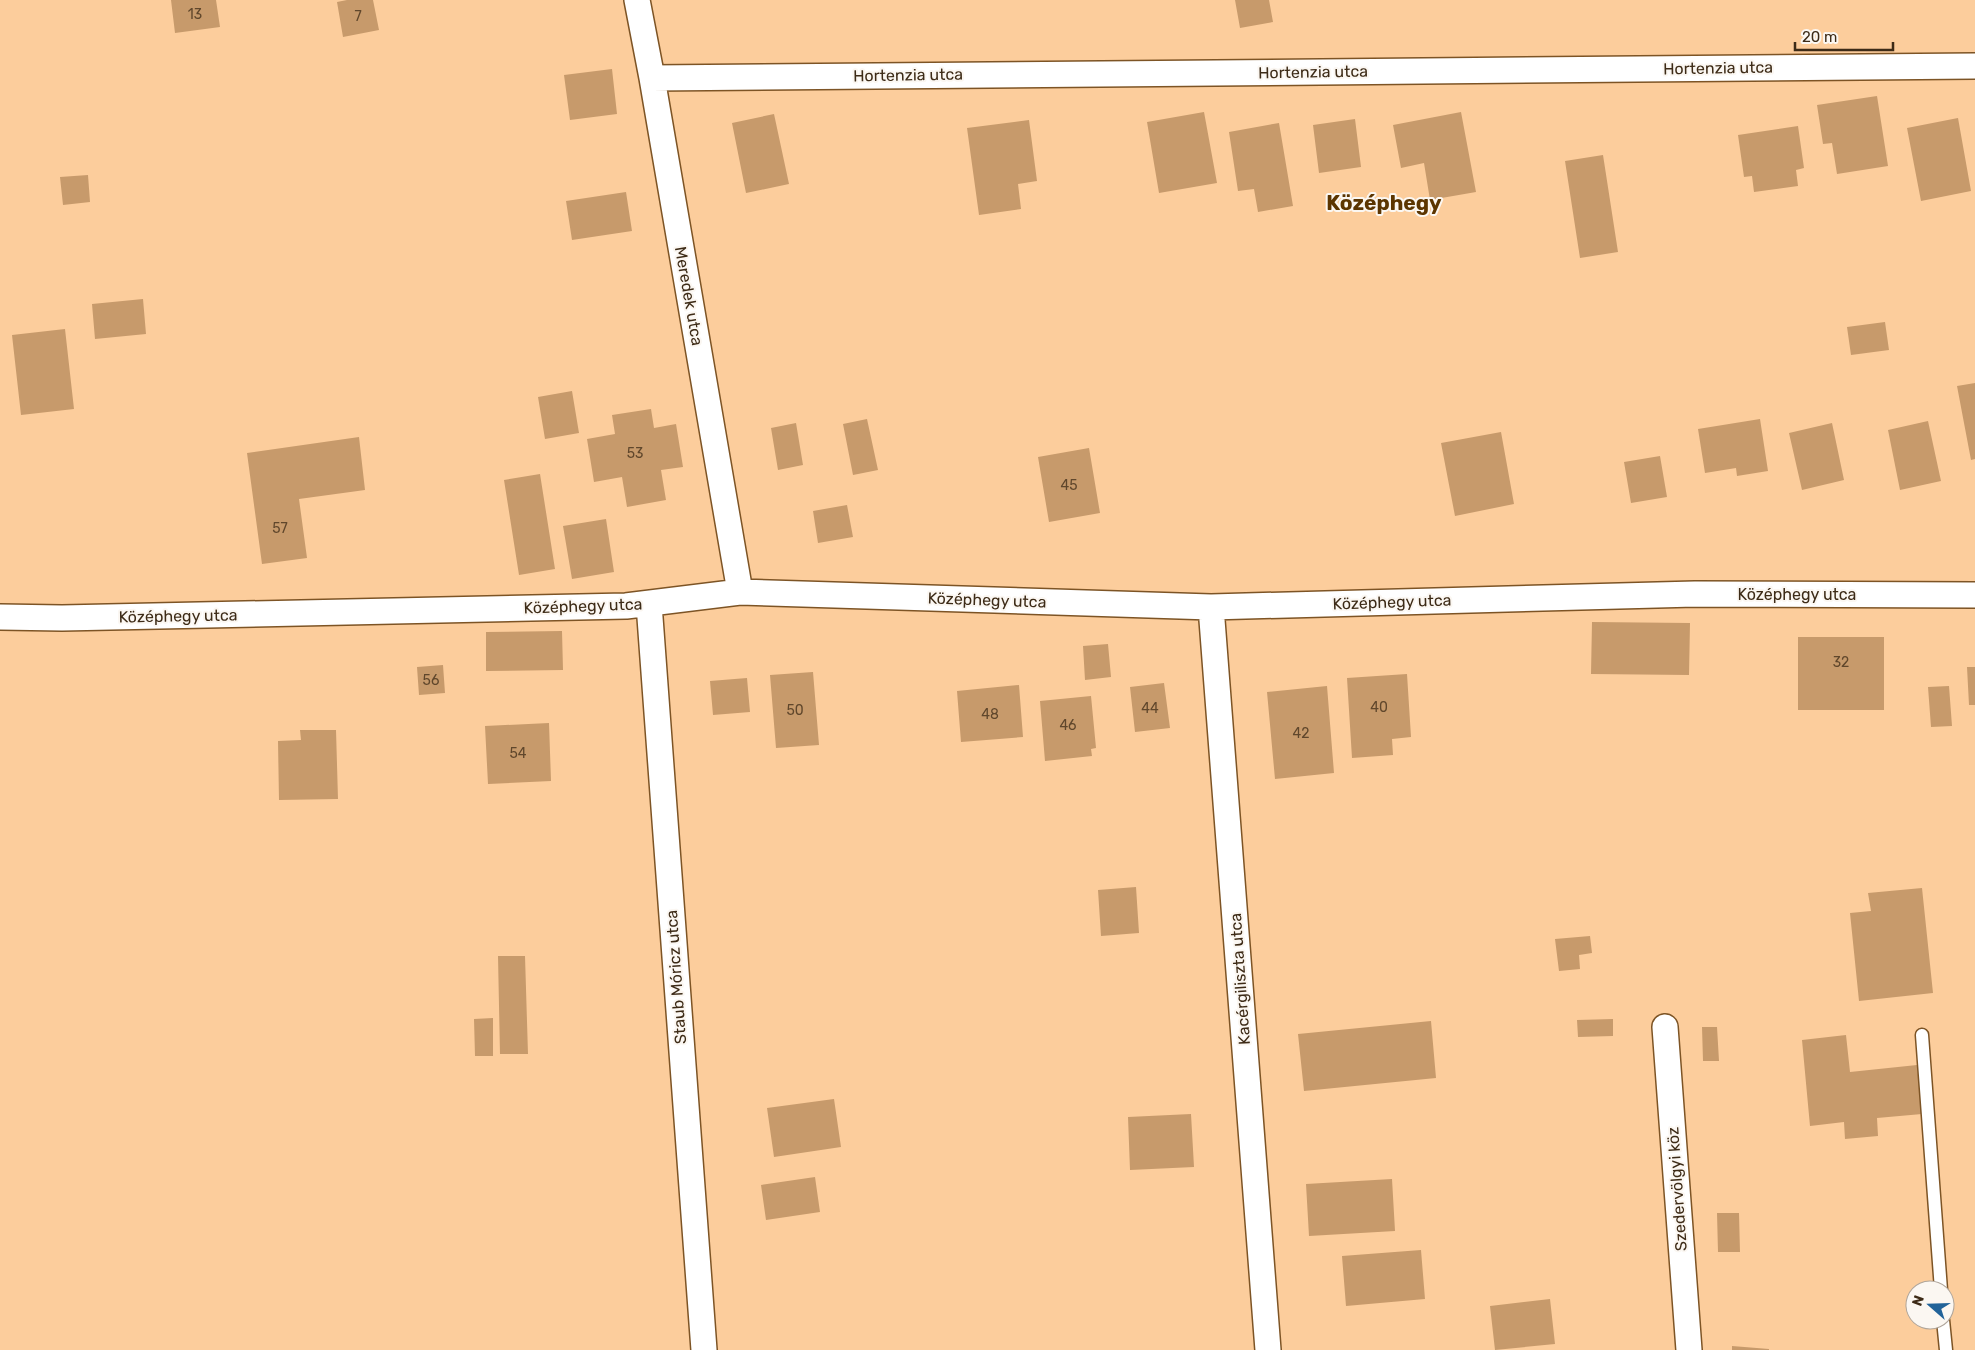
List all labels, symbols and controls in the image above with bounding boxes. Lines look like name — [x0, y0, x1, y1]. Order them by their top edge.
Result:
house number: 13 — [188, 6, 202, 23]
house number: 7 — [354, 8, 362, 25]
scale bar — [1795, 20, 1892, 52]
text: 20 m — [1802, 28, 1837, 46]
street label: Hortenzia utca — [1663, 58, 1773, 78]
street label: Hortenzia utca — [1258, 62, 1368, 82]
street label: Hortenzia utca — [853, 65, 963, 85]
district label: Középhegy — [1326, 190, 1442, 215]
street label: Meredek utca — [671, 245, 707, 347]
house number: 53 — [627, 445, 643, 462]
house number: 45 — [1060, 477, 1078, 494]
house number: 57 — [272, 520, 288, 537]
street label: Középhegy utca — [1738, 585, 1856, 604]
street label: Középhegy utca — [927, 588, 1047, 612]
street label: Középhegy utca — [1332, 590, 1452, 614]
street label: Középhegy utca — [523, 594, 643, 618]
street label: Középhegy utca — [118, 605, 238, 627]
house number: 32 — [1833, 654, 1849, 671]
house number: 56 — [423, 672, 439, 689]
house number: 40 — [1370, 699, 1388, 716]
house number: 44 — [1141, 700, 1159, 717]
house number: 50 — [786, 702, 804, 719]
house number: 48 — [981, 706, 999, 723]
house number: 46 — [1059, 717, 1077, 734]
house number: 42 — [1293, 725, 1309, 742]
house number: 54 — [509, 745, 527, 762]
street label: Staub Móricz utca — [662, 909, 690, 1045]
street label: Kacérgiliszta utca — [1226, 912, 1254, 1046]
street label: Szedervölgyi köz — [1663, 1126, 1691, 1252]
north arrow — [1905, 1280, 1955, 1330]
text: N — [1909, 1293, 1928, 1308]

